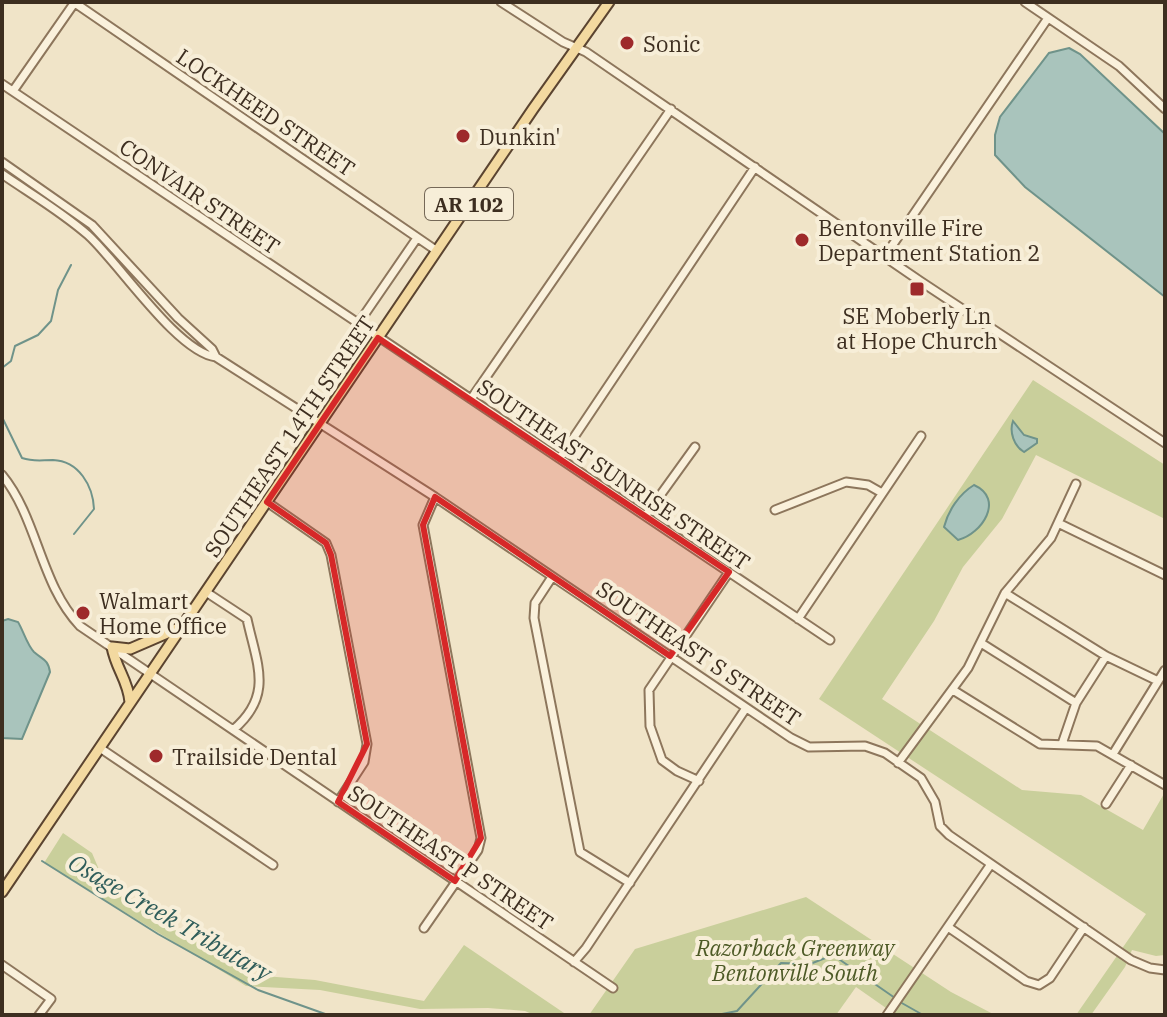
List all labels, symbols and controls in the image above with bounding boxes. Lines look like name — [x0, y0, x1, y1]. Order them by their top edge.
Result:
place label: Sonic — [643, 29, 701, 58]
marker: Sonic — [618, 34, 636, 52]
street label: LOCKHEED STREET — [171, 42, 361, 182]
place label: Dunkin' — [479, 122, 560, 151]
marker: Dunkin' — [454, 127, 472, 145]
street label: CONVAIR STREET — [114, 132, 286, 260]
road number: AR 102 — [425, 188, 513, 220]
place label: Bentonville Fire Department Station 2 — [818, 213, 1040, 267]
marker: Bentonville Fire Department Station 2 — [793, 231, 811, 249]
marker: SE Moberly Ln at Hope Church — [908, 280, 926, 298]
place label: SE Moberly Ln at Hope Church — [836, 301, 998, 355]
street label: SOUTHEAST 14TH STREET — [197, 310, 381, 562]
street label: SOUTHEAST SUNRISE STREET — [472, 372, 756, 576]
street label: SOUTHEAST S STREET — [591, 574, 807, 732]
place label: Walmart Home Office — [99, 586, 227, 640]
marker: Walmart Home Office — [74, 604, 92, 622]
place label: Trailside Dental — [172, 742, 337, 771]
marker: Trailside Dental — [147, 747, 165, 765]
street label: SOUTHEAST P STREET — [343, 778, 559, 936]
water label: Osage Creek Tributary — [63, 846, 279, 989]
park label: Razorback Greenway Bentonville South — [695, 933, 896, 987]

